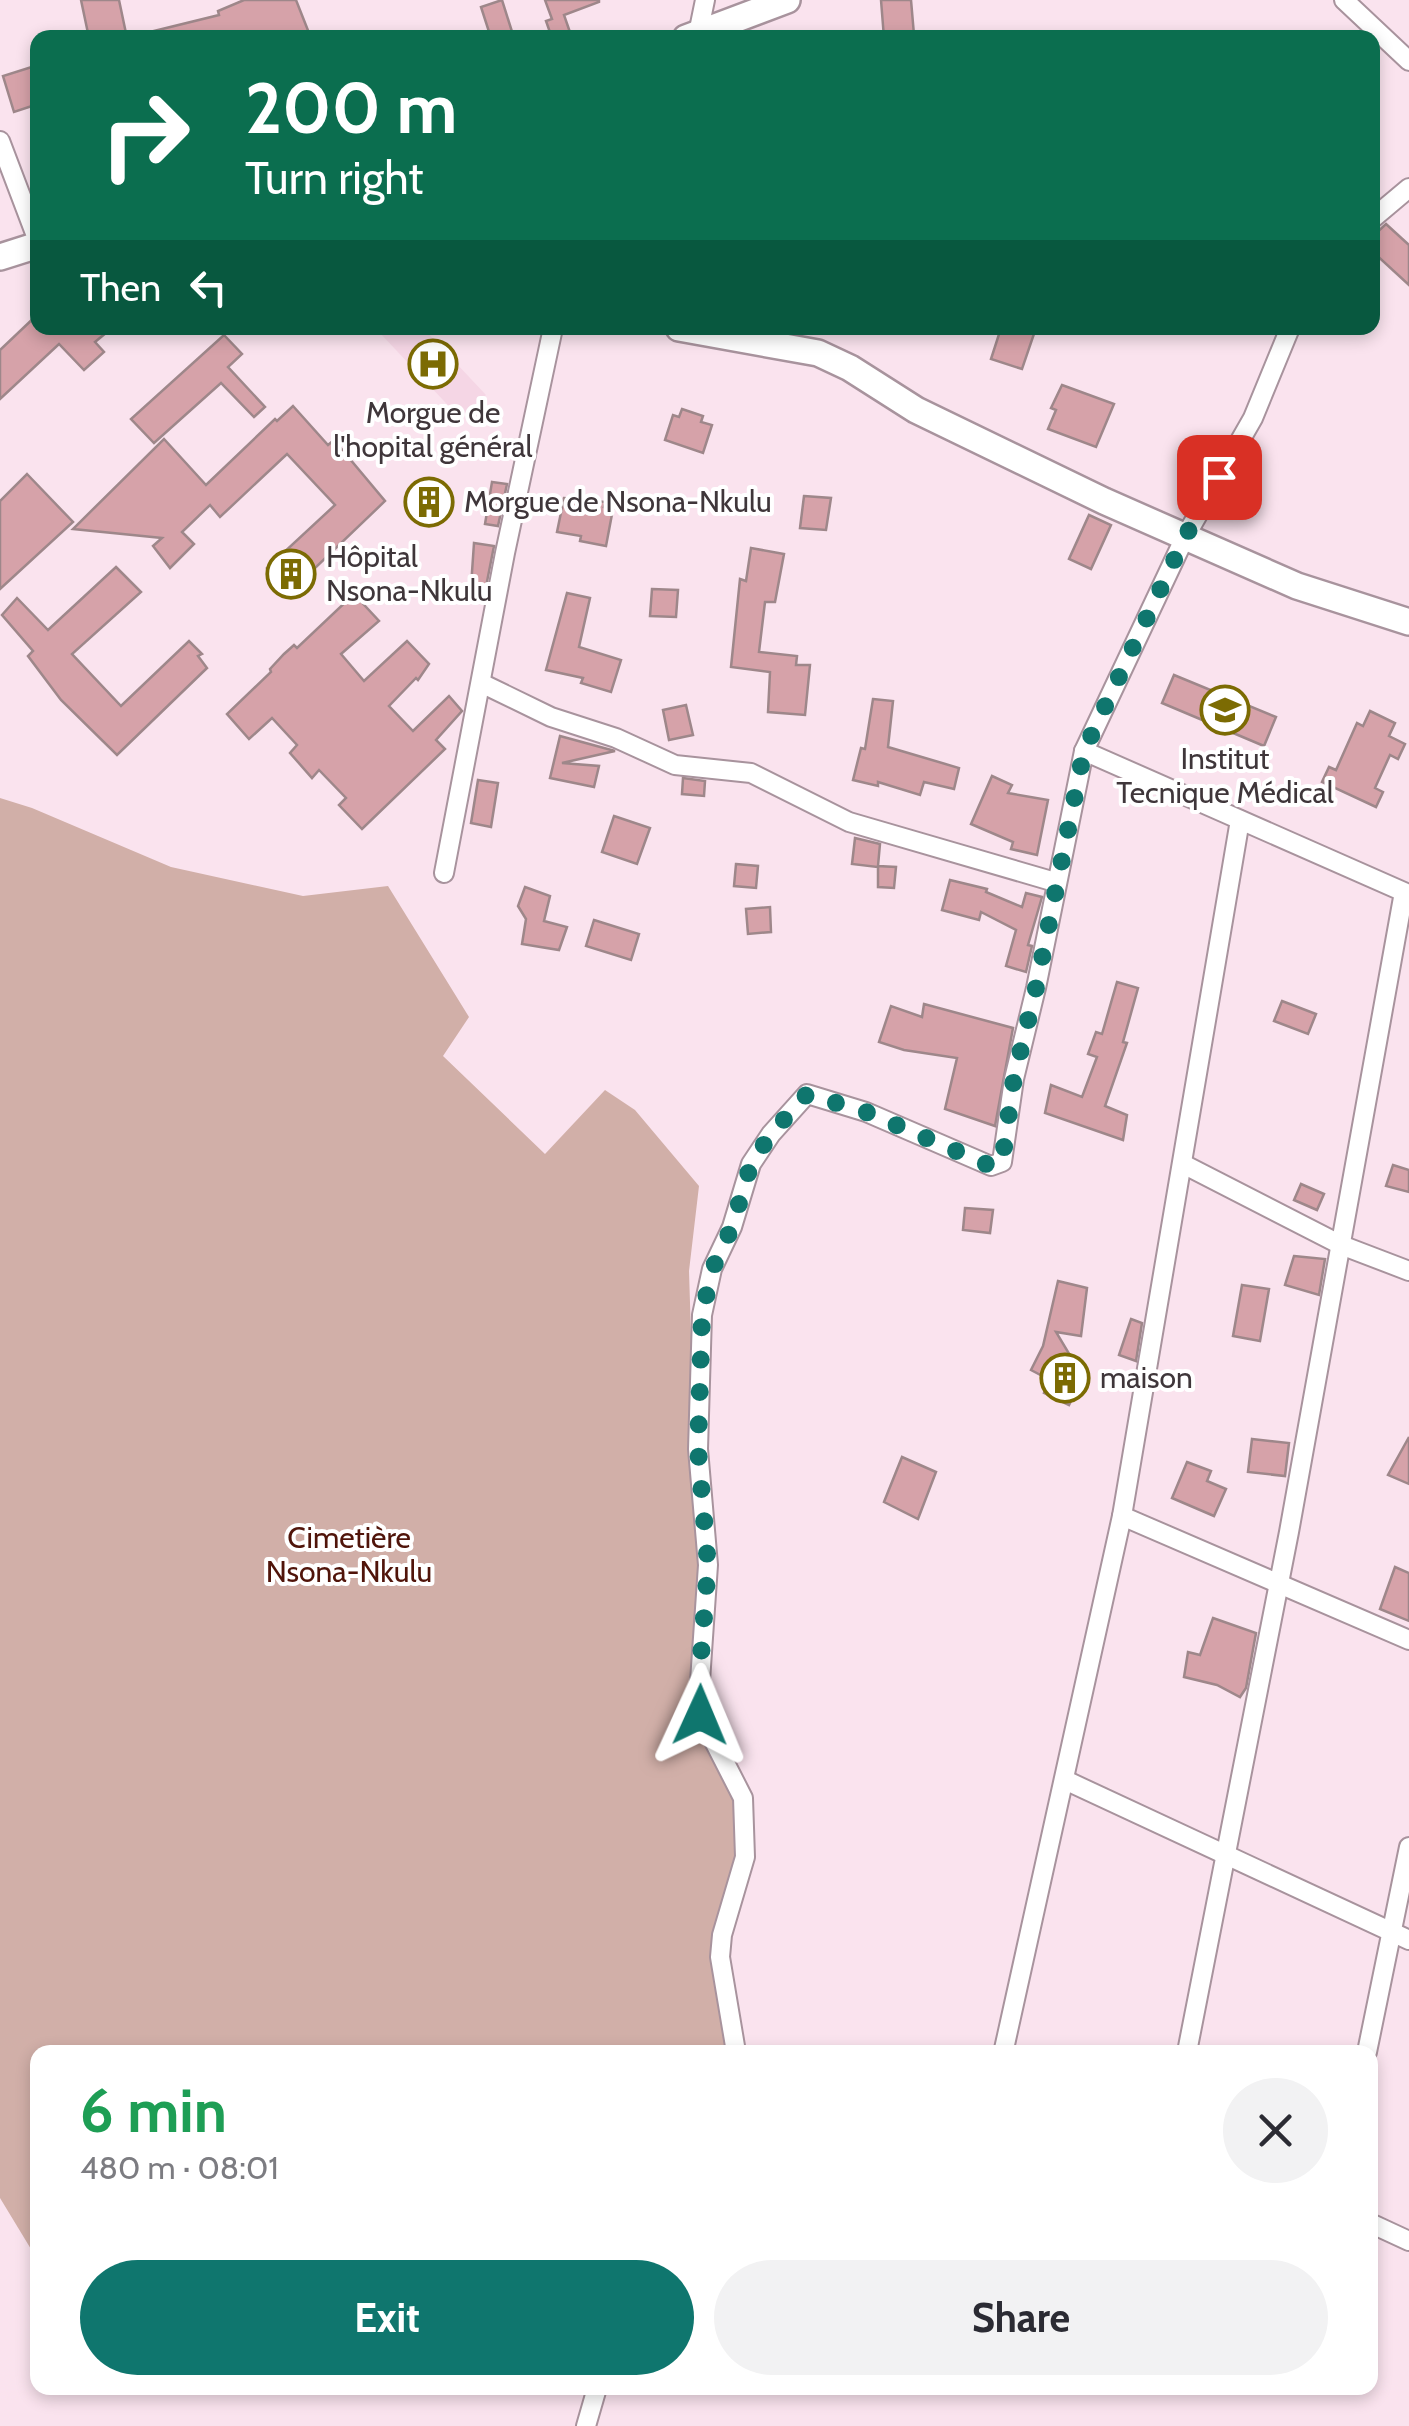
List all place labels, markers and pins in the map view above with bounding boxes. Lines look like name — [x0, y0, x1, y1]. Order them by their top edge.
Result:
hospital icon: Morgue de l'hopital général — [407, 338, 459, 390]
place label: Morgue de l'hopital général — [333, 394, 533, 465]
pin — [1177, 435, 1262, 520]
building icon: Morgue de Nsona-Nkulu — [403, 476, 455, 528]
place label: Morgue de Nsona-Nkulu — [464, 483, 772, 520]
place label: Hôpital Nsona-Nkulu — [326, 538, 492, 609]
building icon: Hôpital Nsona-Nkulu — [265, 548, 317, 600]
school or university icon: Institut Tecnique Médical — [1199, 684, 1251, 736]
place label: Institut Tecnique Médical — [1116, 740, 1334, 811]
building icon: maison — [1039, 1352, 1091, 1404]
place label: maison — [1100, 1359, 1193, 1396]

